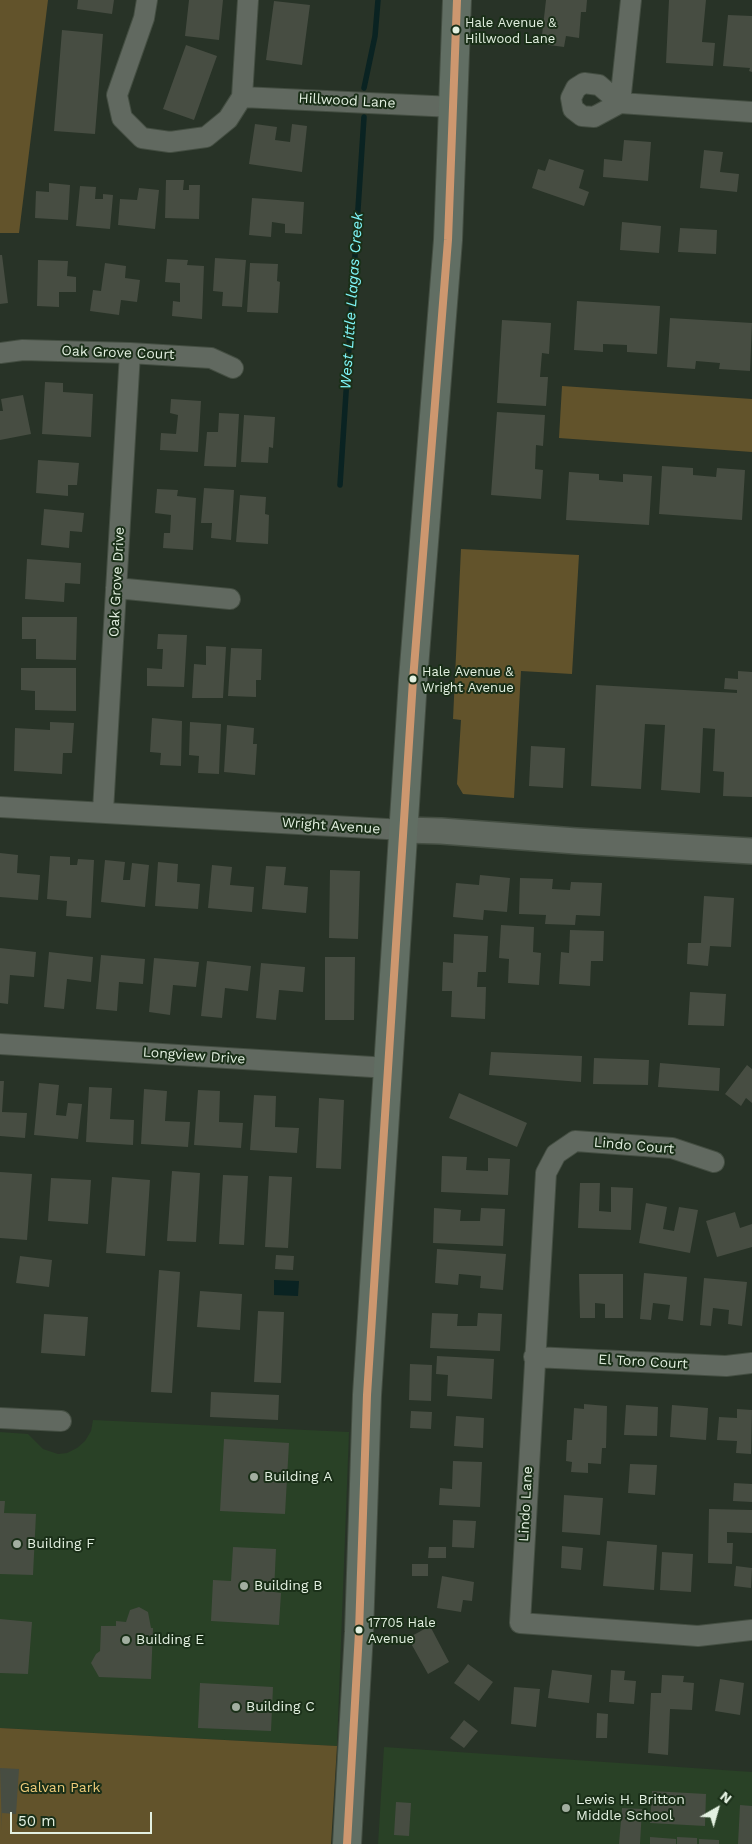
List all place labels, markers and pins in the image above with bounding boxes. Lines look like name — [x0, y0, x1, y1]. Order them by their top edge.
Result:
place label: Hale Avenue & Hillwood Lane — [465, 15, 556, 46]
marker: Hale Avenue & Hillwood Lane — [451, 25, 461, 35]
place label: Hale Avenue & Wright Avenue — [422, 664, 514, 695]
marker: Hale Avenue & Wright Avenue — [408, 674, 418, 684]
place label: Building A — [264, 1469, 332, 1485]
marker: Building A — [248, 1471, 260, 1483]
place label: Building F — [27, 1536, 95, 1552]
marker: Building F — [11, 1538, 23, 1550]
place label: Building B — [254, 1578, 322, 1594]
marker: Building B — [238, 1580, 250, 1592]
place label: 17705 Hale Avenue — [368, 1615, 436, 1646]
marker: 17705 Hale Avenue — [354, 1625, 364, 1635]
place label: Building E — [136, 1632, 204, 1648]
marker: Building E — [120, 1634, 132, 1646]
place label: Building C — [246, 1699, 315, 1715]
marker: Building C — [230, 1701, 242, 1713]
place label: Lewis H. Britton Middle School — [576, 1792, 685, 1824]
marker: Lewis H. Britton Middle School — [560, 1802, 572, 1814]

